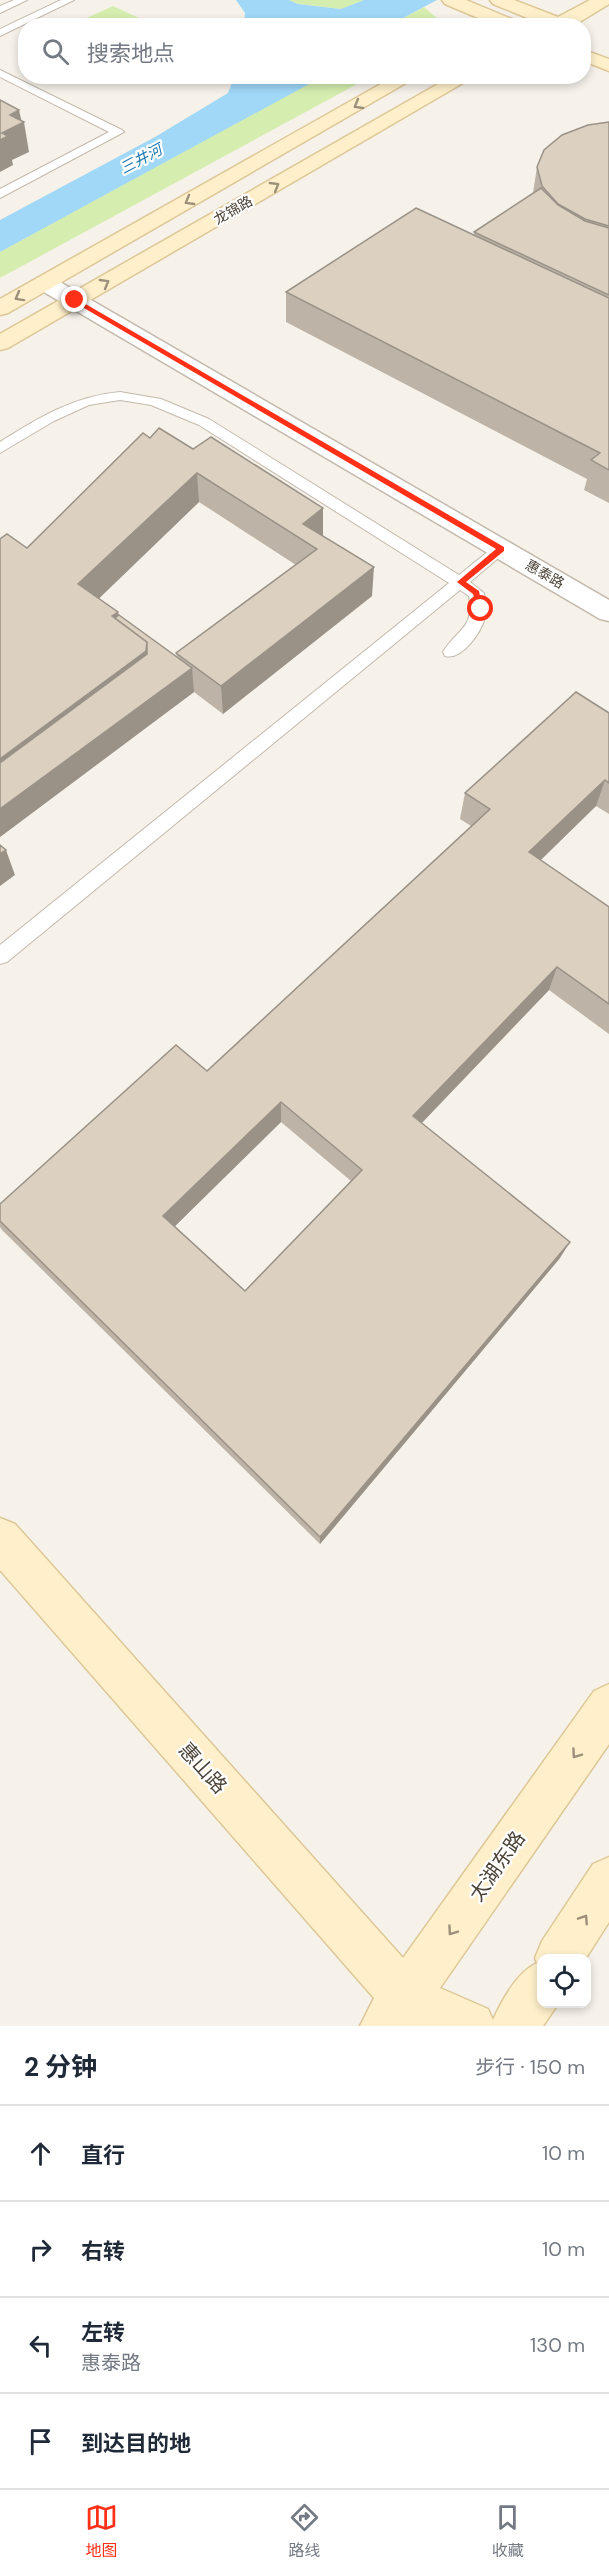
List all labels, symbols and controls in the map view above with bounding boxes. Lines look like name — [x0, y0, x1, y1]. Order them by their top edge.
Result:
search box — [18, 18, 591, 84]
icon: search — [39, 35, 72, 68]
text: 搜索地点 — [87, 39, 175, 68]
one-way arrow — [354, 98, 365, 110]
water label: 三井河 — [116, 138, 168, 178]
one-way arrow — [269, 182, 279, 193]
street label: 龙锦路 — [210, 192, 256, 228]
one-way arrow — [185, 194, 195, 206]
one-way arrow — [99, 278, 109, 290]
route end — [61, 286, 87, 312]
one-way arrow — [15, 290, 25, 302]
street label: 惠泰路 — [522, 556, 568, 592]
route start — [467, 595, 493, 621]
street label: 惠山路 — [173, 1737, 233, 1799]
one-way arrow — [572, 1747, 583, 1758]
street label: 太湖东路 — [463, 1826, 531, 1906]
one-way arrow — [576, 1915, 587, 1926]
one-way arrow — [448, 1924, 459, 1935]
map controls — [537, 1954, 591, 2008]
button: locate — [537, 1954, 591, 2008]
text: 2 分钟 — [24, 2050, 97, 2084]
text: 步行 · 150 m — [475, 2054, 585, 2080]
icon: ahead — [24, 2137, 57, 2170]
text: 10 m — [542, 2140, 585, 2166]
text: 直行 — [81, 2141, 125, 2170]
icon: right — [24, 2233, 57, 2266]
text: 10 m — [542, 2236, 585, 2262]
text: 右转 — [81, 2237, 125, 2266]
text: 左转 — [81, 2318, 125, 2347]
icon: left — [24, 2329, 57, 2362]
text: 130 m — [530, 2332, 585, 2358]
text: 惠泰路 — [81, 2350, 141, 2376]
icon: arrive — [24, 2425, 57, 2458]
text: 到达目的地 — [81, 2429, 191, 2458]
tab: 地图 — [85, 2501, 118, 2561]
tab: 路线 — [288, 2501, 321, 2561]
tab: 收藏 — [491, 2501, 524, 2561]

